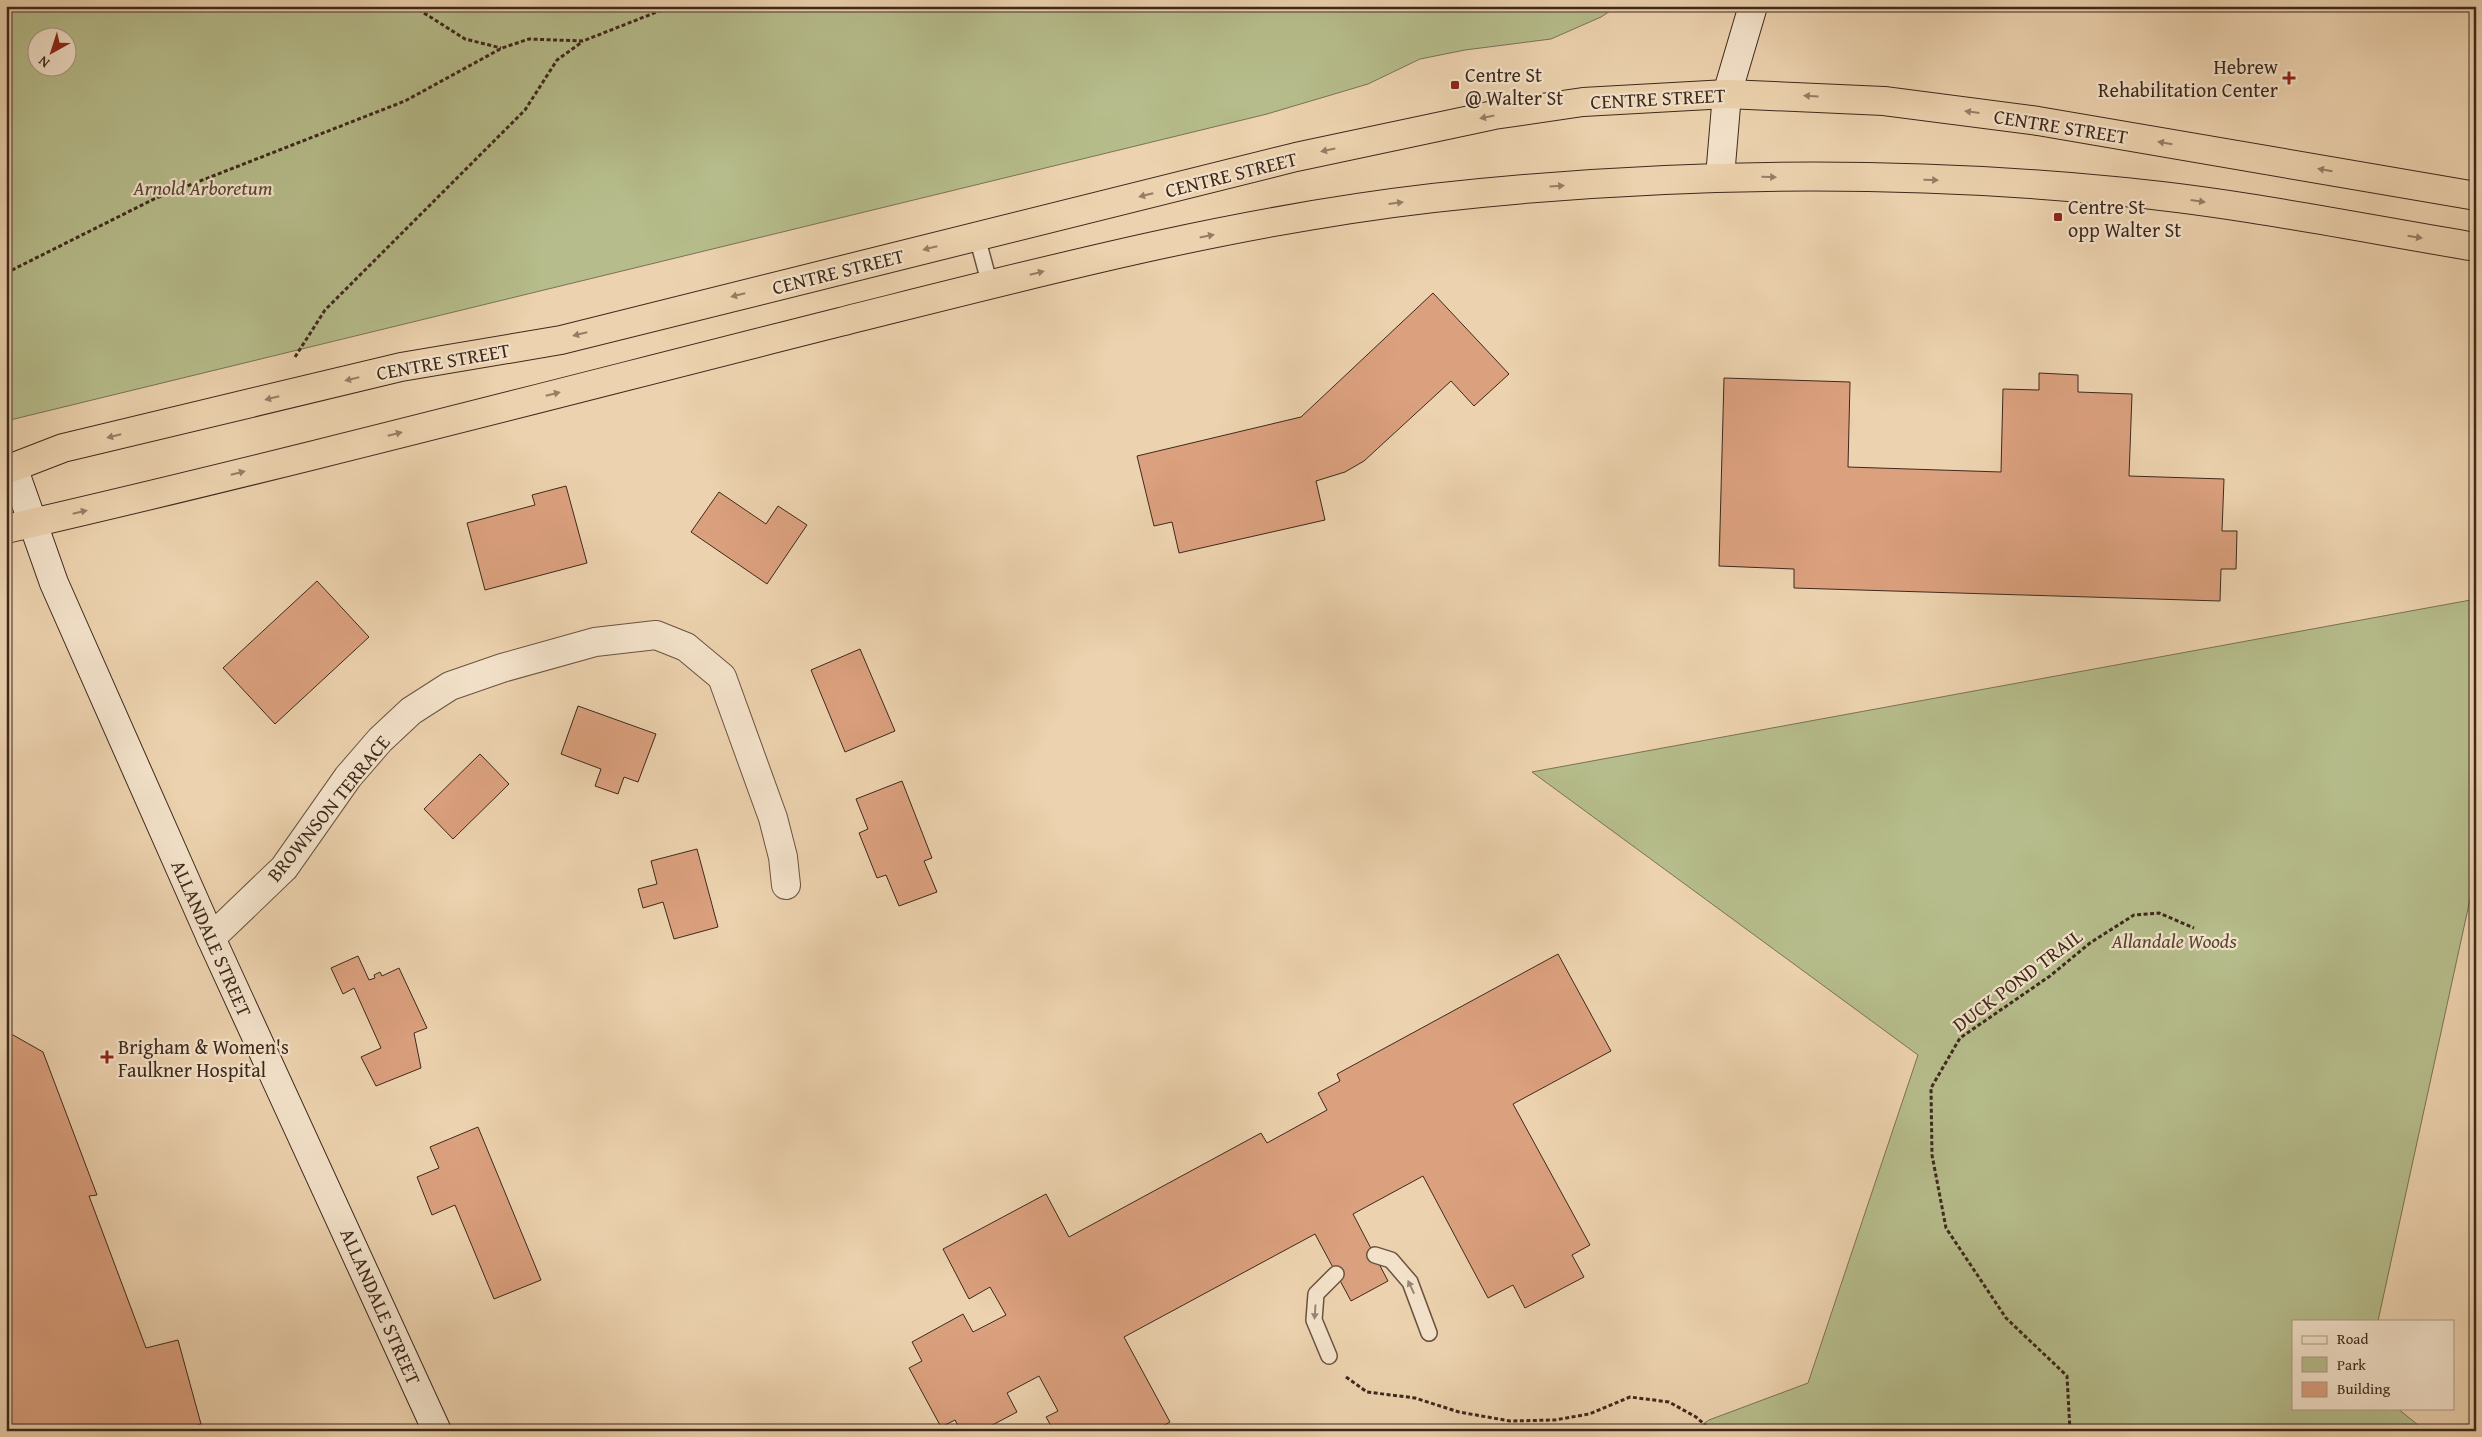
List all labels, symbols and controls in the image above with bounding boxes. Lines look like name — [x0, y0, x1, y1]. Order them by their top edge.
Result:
north arrow — [28, 28, 78, 78]
text: N — [33, 51, 54, 73]
place label: Hebrew Rehabilitation Center — [2098, 52, 2279, 104]
place label: Centre St @ Walter St — [1465, 60, 1563, 112]
marker: Hebrew Rehabilitation Center — [2282, 71, 2296, 85]
marker: Centre St @ Walter St — [1449, 79, 1461, 91]
street label: CENTRE STREET — [1590, 80, 1726, 116]
one-way arrow — [1802, 92, 1818, 100]
street label: CENTRE STREET — [1992, 101, 2130, 151]
one-way arrow — [1964, 108, 1980, 116]
one-way arrow — [1479, 113, 1495, 121]
one-way arrow — [2156, 139, 2172, 147]
street label: CENTRE STREET — [1162, 144, 1300, 204]
one-way arrow — [1321, 146, 1336, 154]
one-way arrow — [2317, 166, 2333, 174]
park label: Arnold Arboretum — [132, 173, 273, 202]
one-way arrow — [1761, 173, 1777, 181]
one-way arrow — [1923, 176, 1939, 184]
one-way arrow — [1550, 182, 1566, 190]
one-way arrow — [1139, 191, 1154, 199]
place label: Centre St opp Walter St — [2068, 192, 2181, 244]
one-way arrow — [2190, 198, 2206, 206]
one-way arrow — [1388, 199, 1404, 207]
marker: Centre St opp Walter St — [2052, 211, 2064, 223]
one-way arrow — [1199, 231, 1215, 239]
one-way arrow — [2407, 233, 2423, 241]
street label: CENTRE STREET — [769, 241, 907, 301]
one-way arrow — [922, 244, 937, 252]
one-way arrow — [1030, 269, 1045, 277]
one-way arrow — [731, 291, 746, 299]
one-way arrow — [573, 330, 588, 338]
street label: CENTRE STREET — [374, 335, 512, 387]
one-way arrow — [345, 375, 360, 383]
one-way arrow — [545, 390, 560, 398]
one-way arrow — [265, 394, 280, 402]
one-way arrow — [388, 429, 403, 437]
one-way arrow — [107, 432, 122, 440]
one-way arrow — [230, 469, 245, 477]
one-way arrow — [72, 508, 87, 516]
street label: BROWNSON TERRACE — [260, 728, 396, 888]
street label: ALLANDALE STREET — [164, 855, 260, 1021]
street label: DUCK POND TRAIL — [1946, 921, 2088, 1038]
park label: Allandale Woods — [2110, 926, 2237, 955]
place label: Brigham & Women's Faulkner Hospital — [118, 1032, 289, 1084]
marker: Brigham & Women's Faulkner Hospital — [100, 1050, 114, 1064]
street label: ALLANDALE STREET — [333, 1223, 429, 1389]
one-way arrow — [1407, 1280, 1416, 1295]
one-way arrow — [1310, 1305, 1318, 1321]
legend — [2292, 1320, 2454, 1410]
text: Road — [2337, 1328, 2368, 1349]
text: Park — [2337, 1354, 2366, 1375]
text: Building — [2337, 1378, 2391, 1399]

